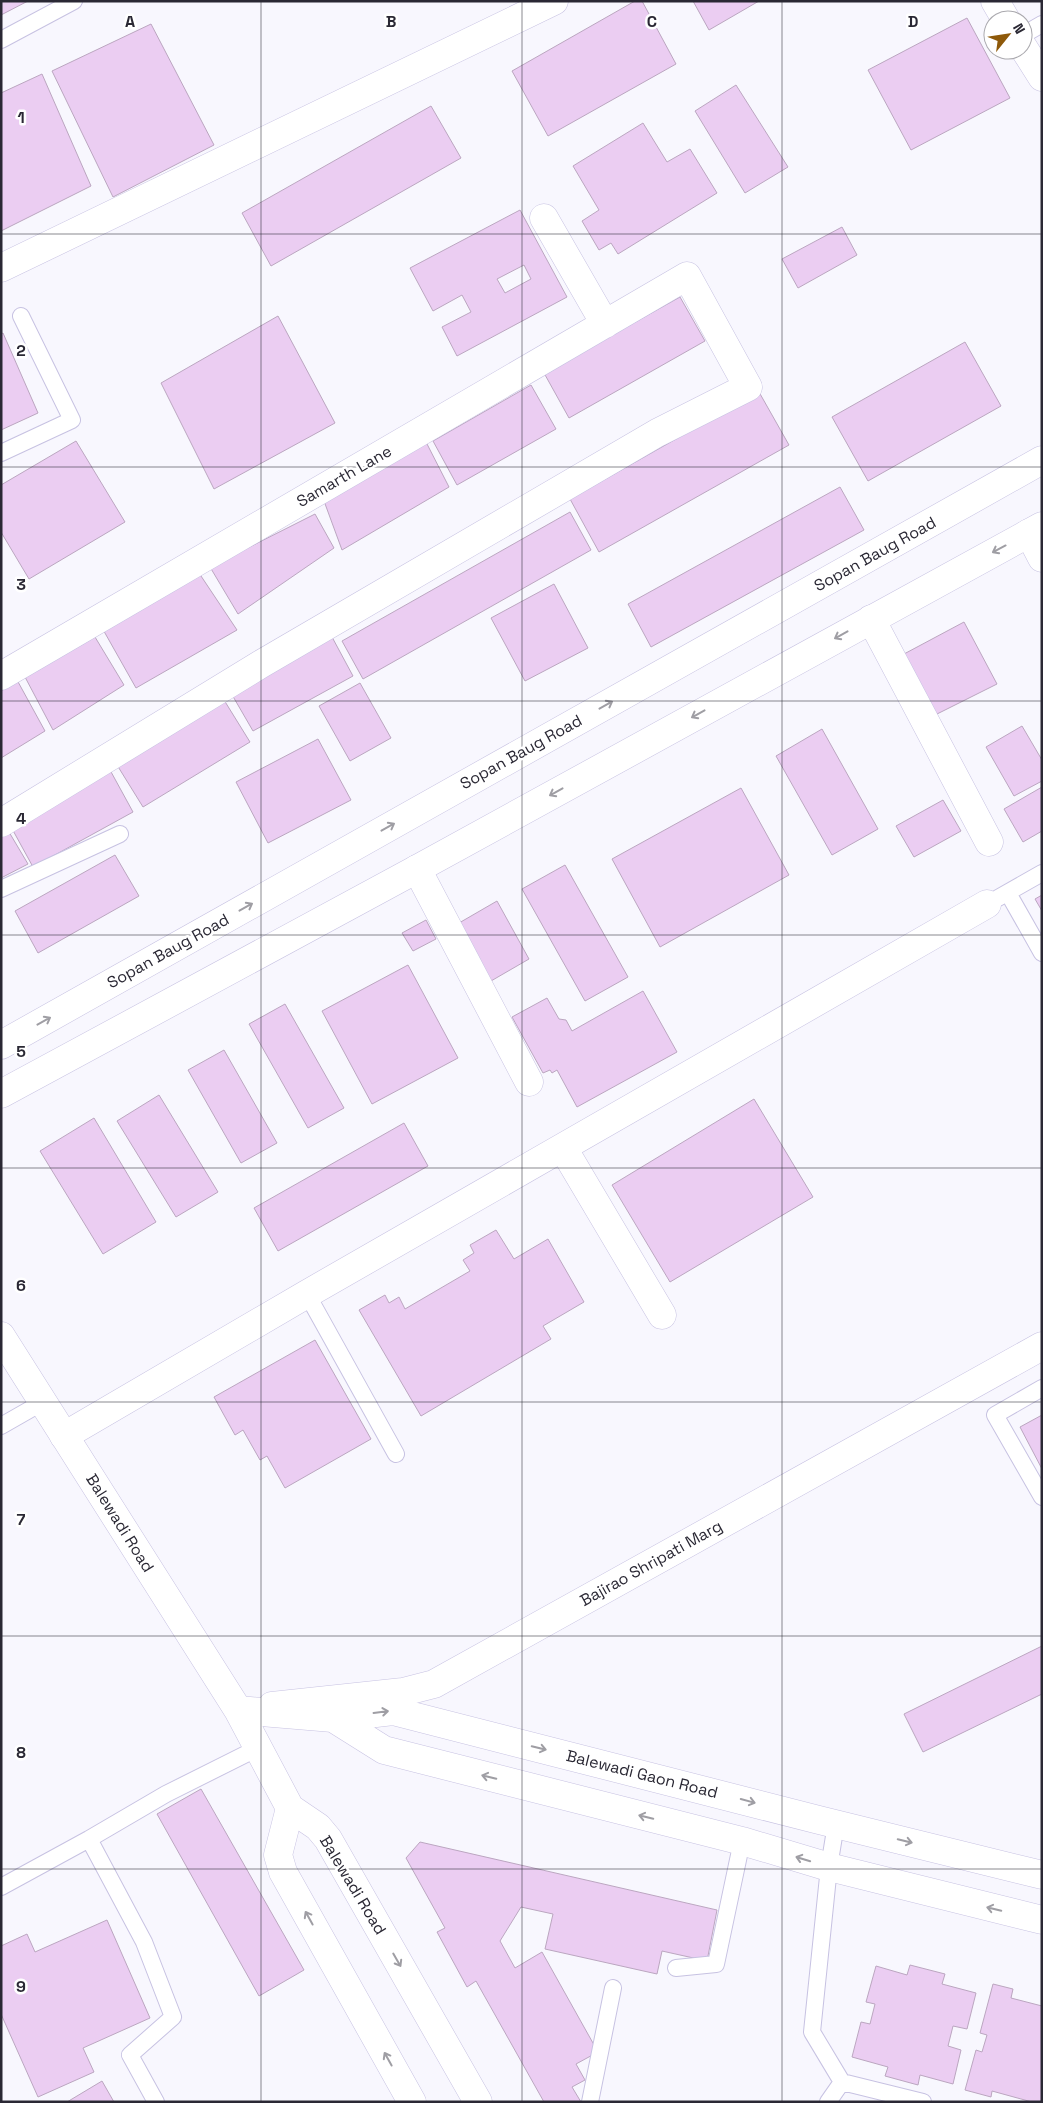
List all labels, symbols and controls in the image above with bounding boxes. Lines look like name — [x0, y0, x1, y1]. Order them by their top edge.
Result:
north arrow — [983, 10, 1033, 60]
text: A — [125, 11, 135, 32]
text: B — [386, 11, 396, 32]
text: C — [647, 11, 657, 32]
text: D — [908, 11, 918, 32]
text: N — [1009, 20, 1029, 37]
text: 1 — [17, 107, 25, 128]
text: 2 — [16, 340, 26, 361]
street label: Samarth Lane — [293, 440, 395, 512]
street label: Sopan Baug Road — [810, 512, 940, 596]
one-way arrow — [992, 545, 1007, 554]
text: 3 — [16, 574, 26, 595]
one-way arrow — [833, 630, 848, 640]
one-way arrow — [598, 700, 613, 709]
one-way arrow — [692, 709, 706, 719]
street label: Sopan Baug Road — [456, 710, 586, 794]
one-way arrow — [549, 788, 564, 797]
text: 4 — [16, 808, 26, 829]
one-way arrow — [380, 822, 395, 832]
one-way arrow — [239, 902, 254, 912]
street label: Sopan Baug Road — [103, 909, 233, 993]
one-way arrow — [36, 1016, 51, 1026]
text: 5 — [16, 1041, 26, 1062]
text: 6 — [16, 1275, 26, 1296]
street label: Balewadi Road — [81, 1470, 159, 1576]
text: 7 — [17, 1509, 26, 1530]
street label: Bajirao Shripati Marg — [576, 1515, 726, 1611]
one-way arrow — [373, 1707, 389, 1717]
text: 8 — [16, 1742, 26, 1763]
one-way arrow — [531, 1744, 547, 1753]
street label: Balewadi Gaon Road — [564, 1745, 720, 1803]
one-way arrow — [481, 1771, 497, 1781]
one-way arrow — [739, 1796, 755, 1806]
one-way arrow — [639, 1811, 655, 1821]
street label: Balewadi Road — [315, 1831, 391, 1939]
one-way arrow — [896, 1837, 912, 1846]
one-way arrow — [796, 1854, 812, 1864]
one-way arrow — [987, 1904, 1003, 1913]
one-way arrow — [303, 1911, 313, 1925]
one-way arrow — [392, 1953, 402, 1968]
text: 9 — [16, 1976, 26, 1997]
one-way arrow — [383, 2052, 393, 2067]

